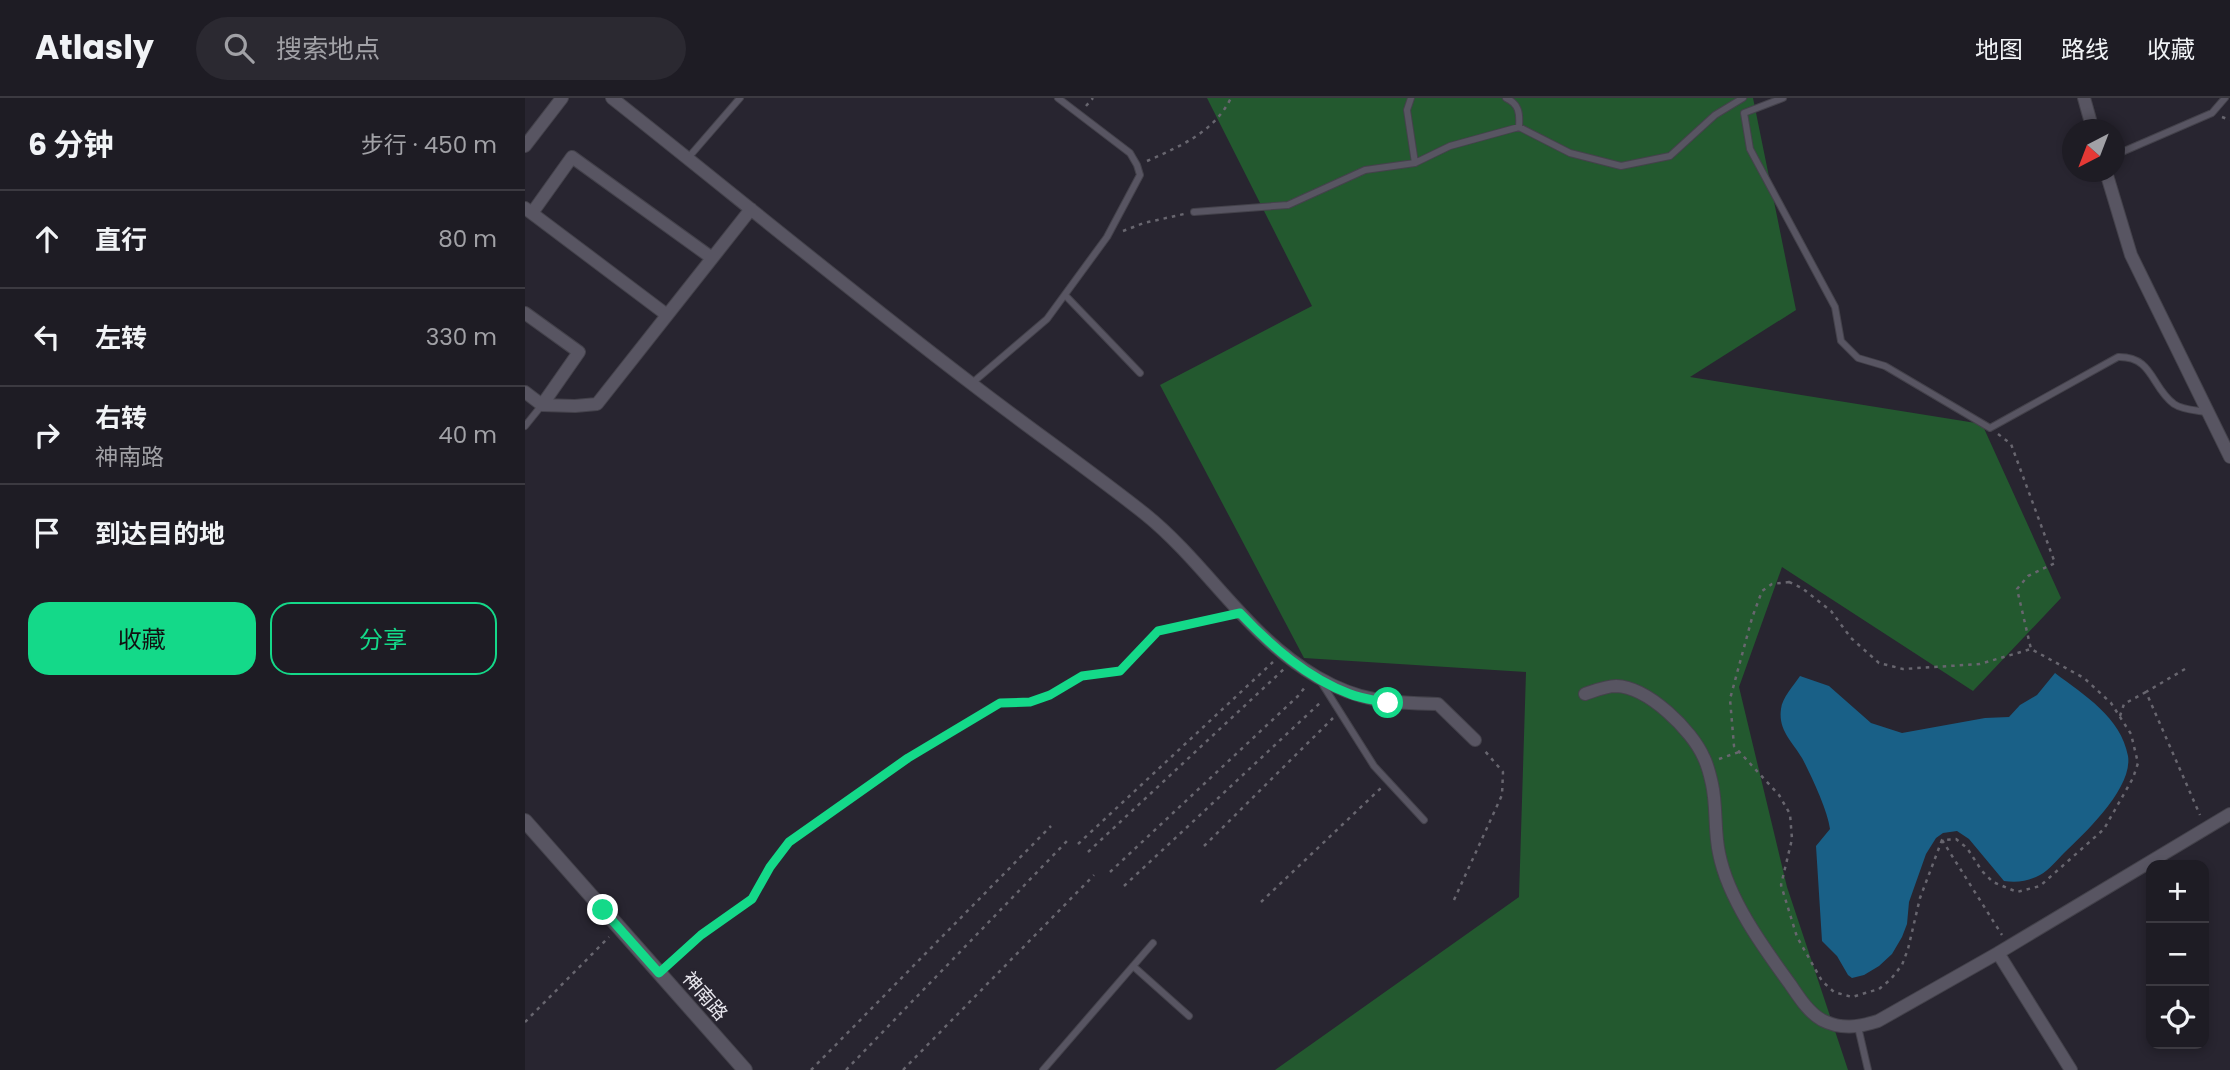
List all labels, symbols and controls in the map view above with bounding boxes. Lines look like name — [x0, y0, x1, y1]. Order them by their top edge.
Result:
search box — [196, 17, 686, 80]
text: Atlasly — [35, 24, 154, 71]
icon: search — [220, 29, 258, 67]
text: 搜索地点 — [276, 31, 380, 67]
text: 地图 — [1975, 33, 2023, 66]
text: 路线 — [2061, 33, 2109, 66]
text: 收藏 — [2147, 33, 2195, 66]
north arrow — [2062, 119, 2125, 182]
text: 6 分钟 — [28, 123, 113, 166]
text: 步行 · 450 m — [361, 129, 497, 161]
icon: ahead — [28, 220, 66, 258]
text: 直行 — [95, 222, 147, 258]
text: 80 m — [438, 223, 497, 255]
icon: left — [28, 318, 66, 356]
text: 左转 — [95, 320, 147, 356]
text: 330 m — [426, 321, 497, 353]
text: 右转 — [95, 400, 147, 436]
icon: right — [28, 416, 66, 454]
text: 40 m — [438, 419, 497, 451]
text: 神南路 — [95, 441, 164, 473]
icon: arrive — [28, 514, 66, 552]
text: 到达目的地 — [95, 516, 225, 552]
button: 收藏 — [28, 602, 256, 675]
button: 分享 — [270, 602, 497, 675]
route start — [1372, 687, 1403, 718]
map controls — [2146, 860, 2209, 1049]
button: + — [2146, 860, 2209, 923]
route end — [587, 894, 618, 925]
button: − — [2146, 923, 2209, 986]
street label: 神南路 — [676, 966, 734, 1026]
button: locate — [2146, 986, 2209, 1049]

